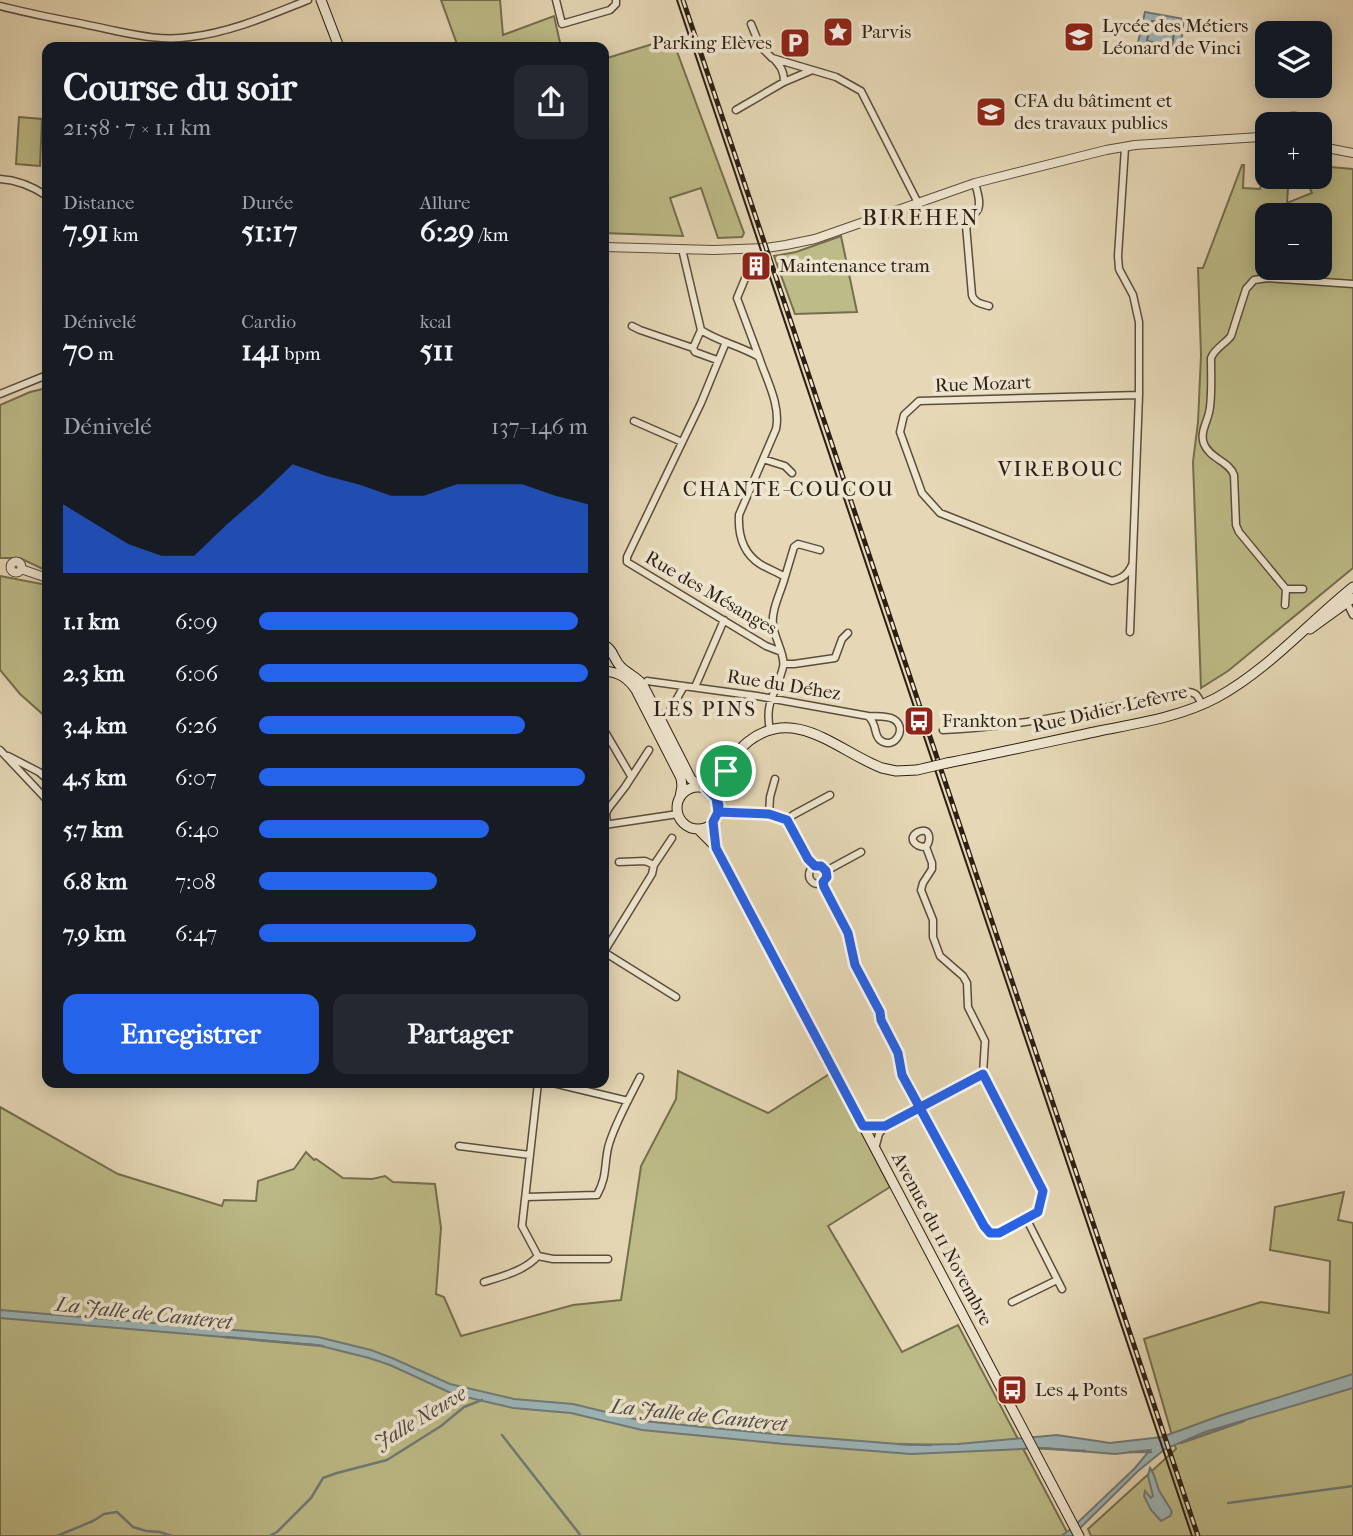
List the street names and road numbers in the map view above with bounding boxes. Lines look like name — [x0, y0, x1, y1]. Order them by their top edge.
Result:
street label: Rue Mozart — [934, 371, 1032, 397]
street label: Rue des Mésanges — [641, 546, 781, 640]
street label: Rue du Déhez — [726, 665, 842, 705]
street label: Rue Didier Lefèvre — [1031, 681, 1189, 737]
street label: Avenue du 11 Novembre — [887, 1148, 997, 1329]

